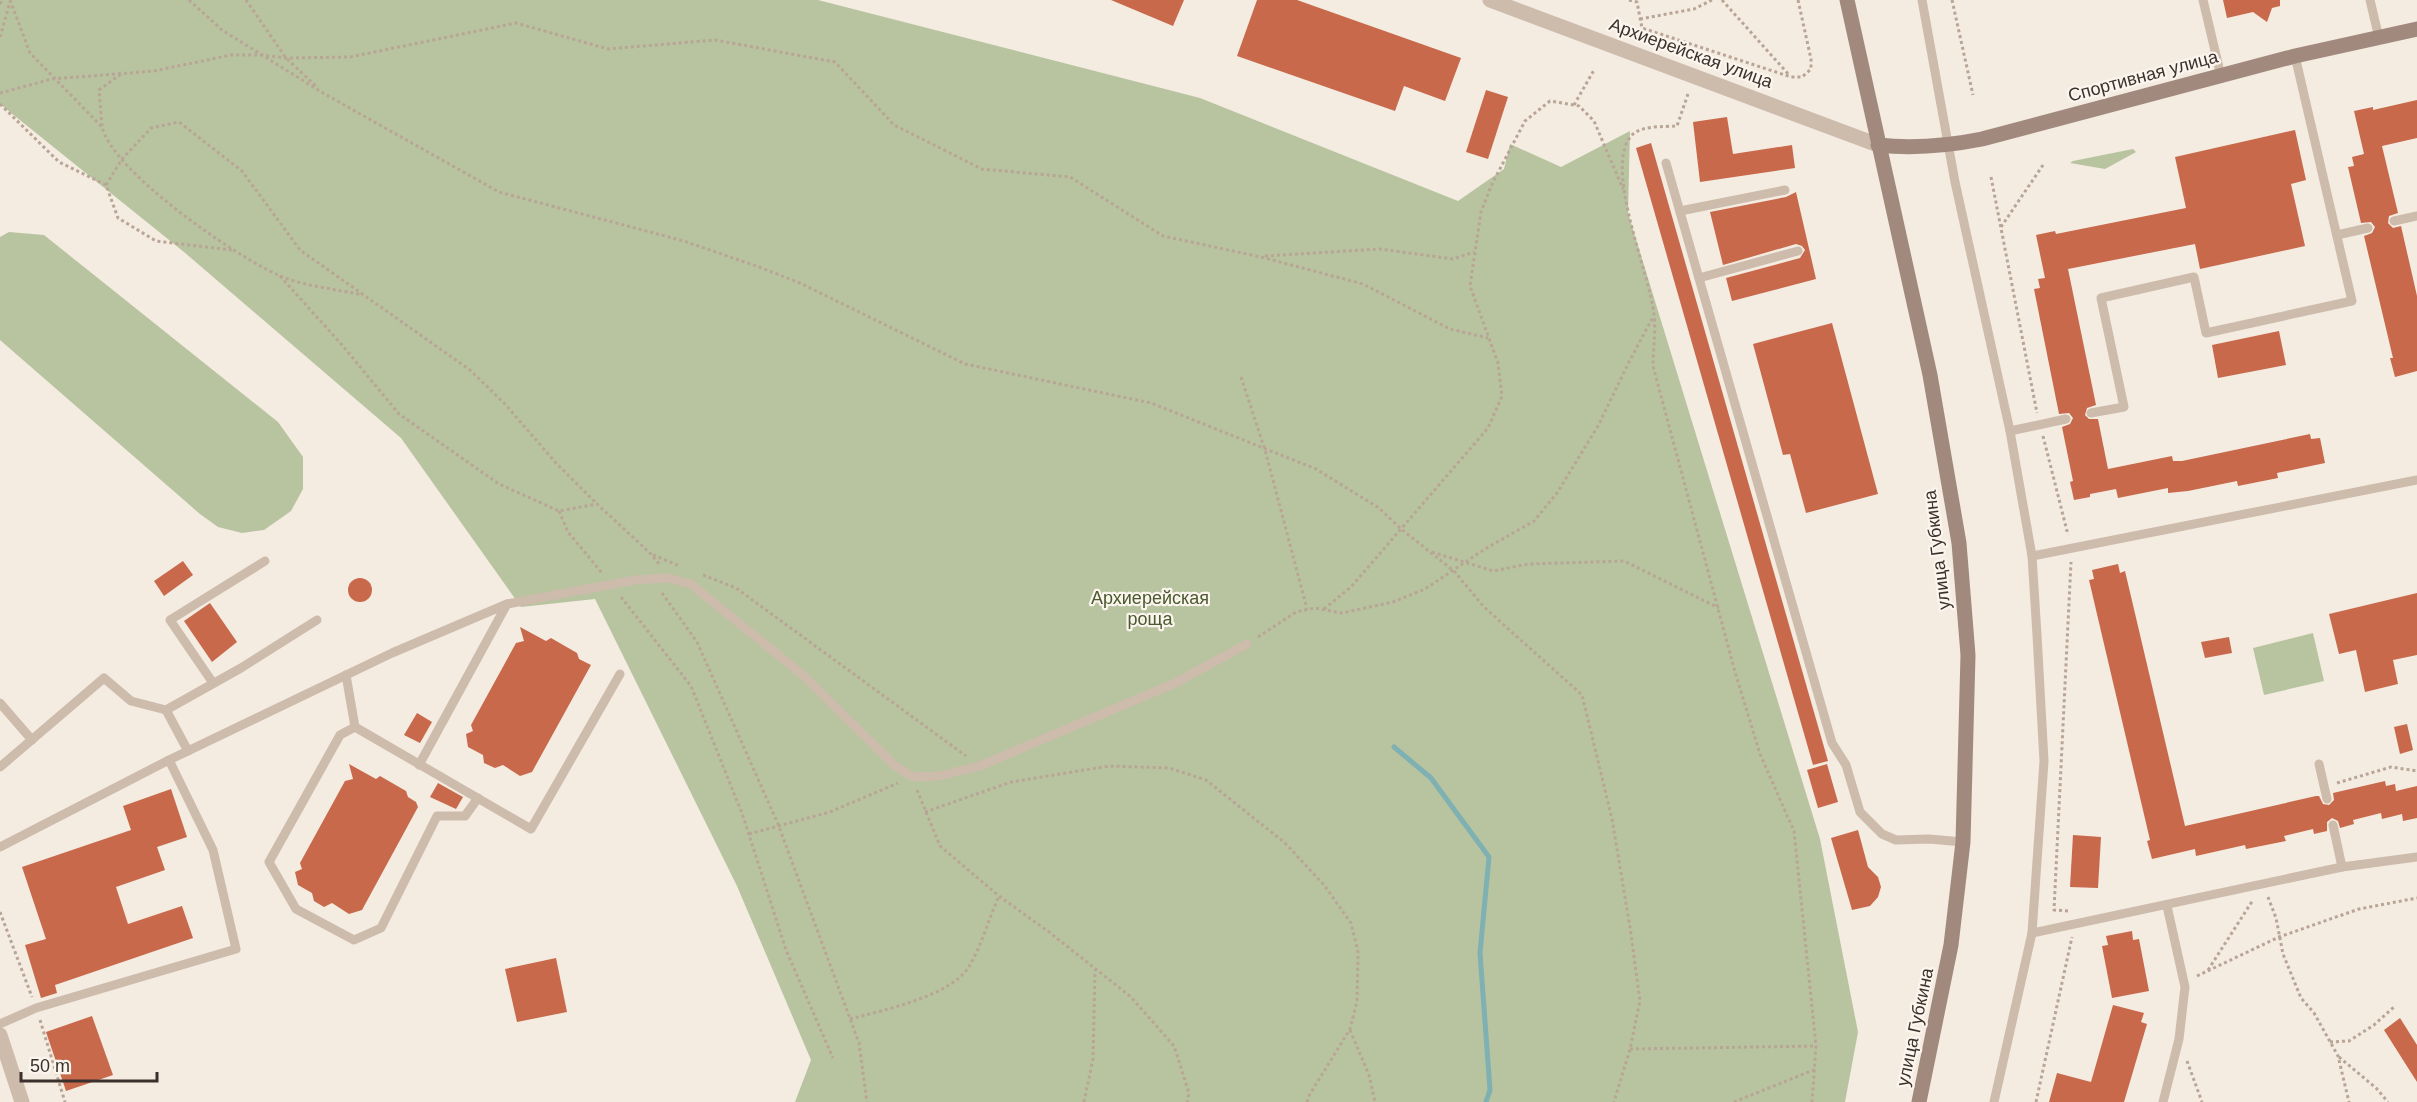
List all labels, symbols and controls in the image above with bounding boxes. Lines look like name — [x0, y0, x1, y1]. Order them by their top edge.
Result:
street label: Архиерейская улица — [1607, 14, 1776, 92]
street label: Спортивная улица — [2066, 46, 2221, 106]
street label: улица Губкина — [1920, 488, 1954, 611]
park label: Архиерейская роща — [1091, 588, 1209, 629]
street label: улица Губкина — [1893, 965, 1938, 1088]
scale bar — [21, 1045, 158, 1083]
text: 50 m — [30, 1056, 70, 1076]

